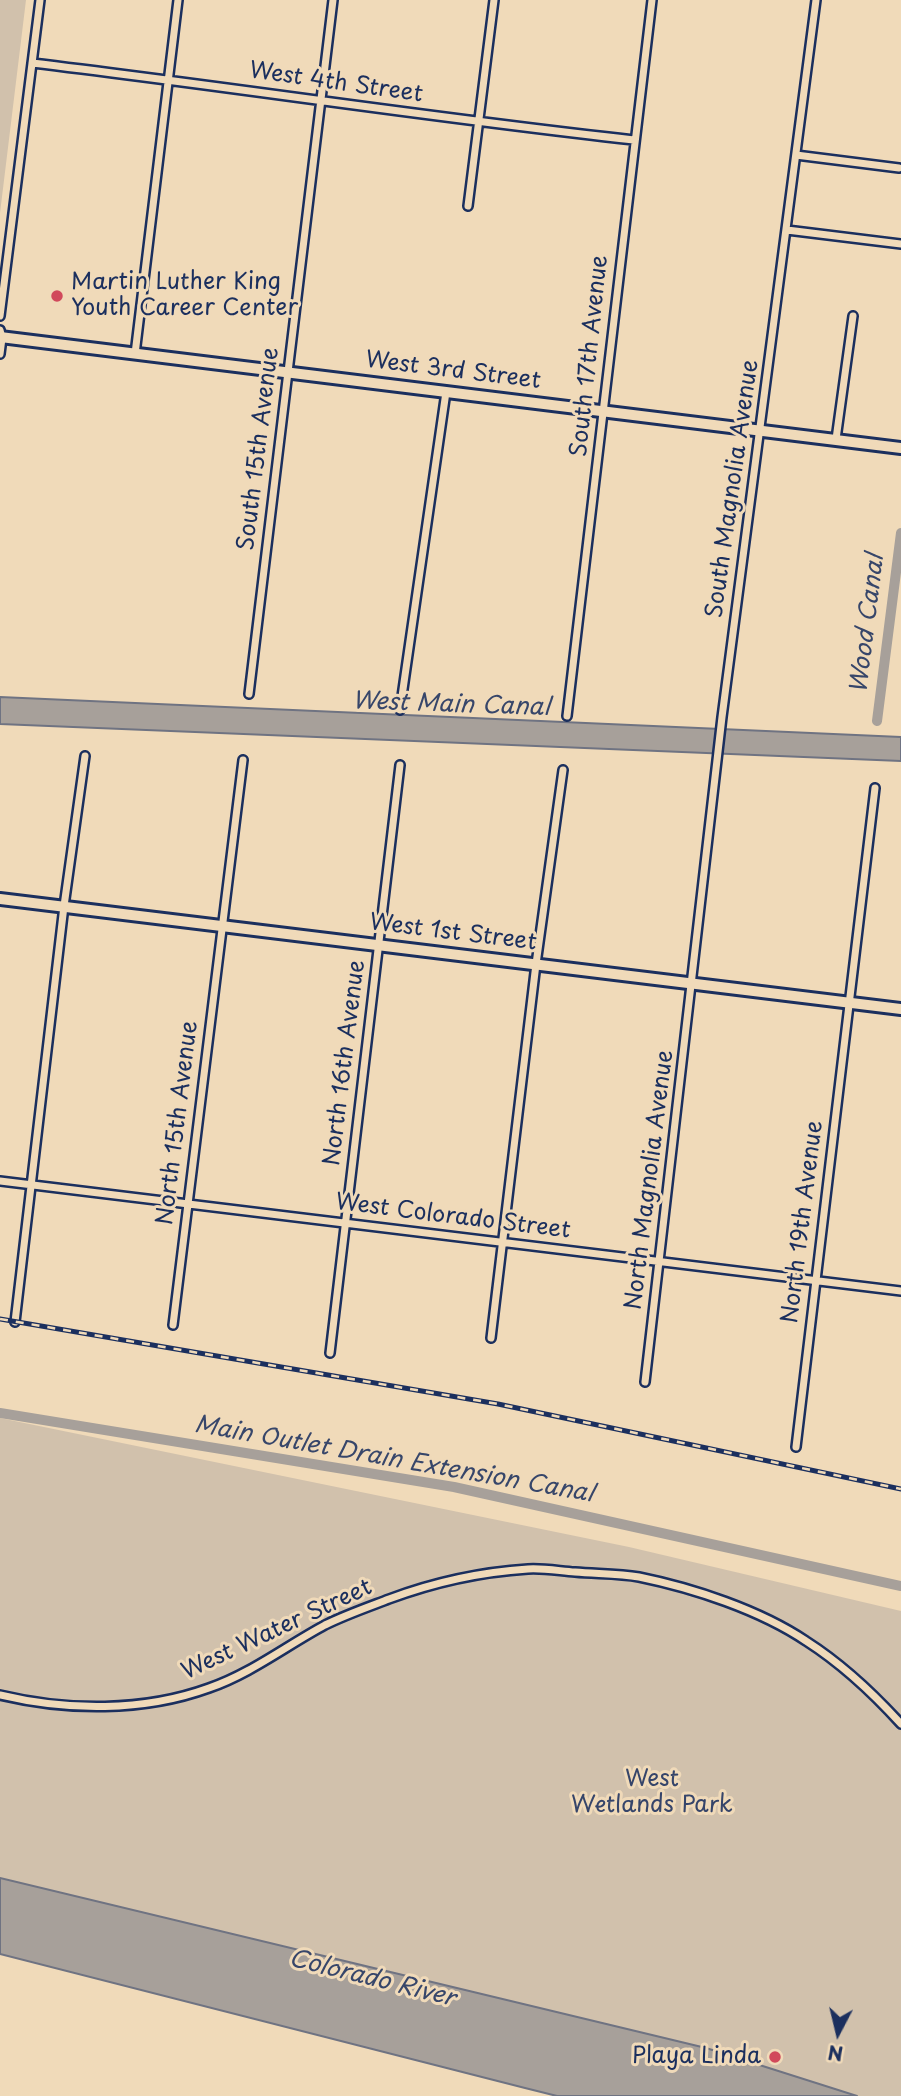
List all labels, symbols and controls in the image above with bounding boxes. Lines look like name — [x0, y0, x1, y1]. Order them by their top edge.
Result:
street label: West 4th Street — [247, 57, 425, 109]
street label: South 17th Avenue — [566, 254, 614, 458]
place label: Martin Luther King Youth Career Center — [71, 269, 298, 323]
marker: Martin Luther King Youth Career Center — [49, 288, 65, 304]
street label: South 15th Avenue — [233, 346, 285, 552]
street label: West 3rd Street — [364, 347, 542, 395]
street label: South Magnolia Avenue — [701, 358, 765, 620]
water label: Wood Canal — [845, 553, 891, 695]
water label: West Main Canal — [351, 687, 551, 723]
street label: West 1st Street — [368, 909, 538, 957]
street label: North 16th Avenue — [319, 959, 371, 1167]
street label: North 15th Avenue — [152, 1019, 204, 1227]
street label: North Magnolia Avenue — [620, 1049, 680, 1311]
street label: North 19th Avenue — [777, 1119, 829, 1325]
street label: West Colorado Street — [334, 1189, 572, 1245]
water label: Main Outlet Drain Extension Canal — [192, 1411, 596, 1509]
street label: West Water Street — [177, 1574, 377, 1686]
park label: West Wetlands Park — [571, 1766, 733, 1820]
water label: Colorado River — [286, 1944, 458, 2014]
north arrow — [803, 1998, 873, 2068]
text: N — [826, 2039, 845, 2069]
place label: Playa Linda — [632, 2043, 761, 2071]
marker: Playa Linda — [767, 2049, 783, 2065]

